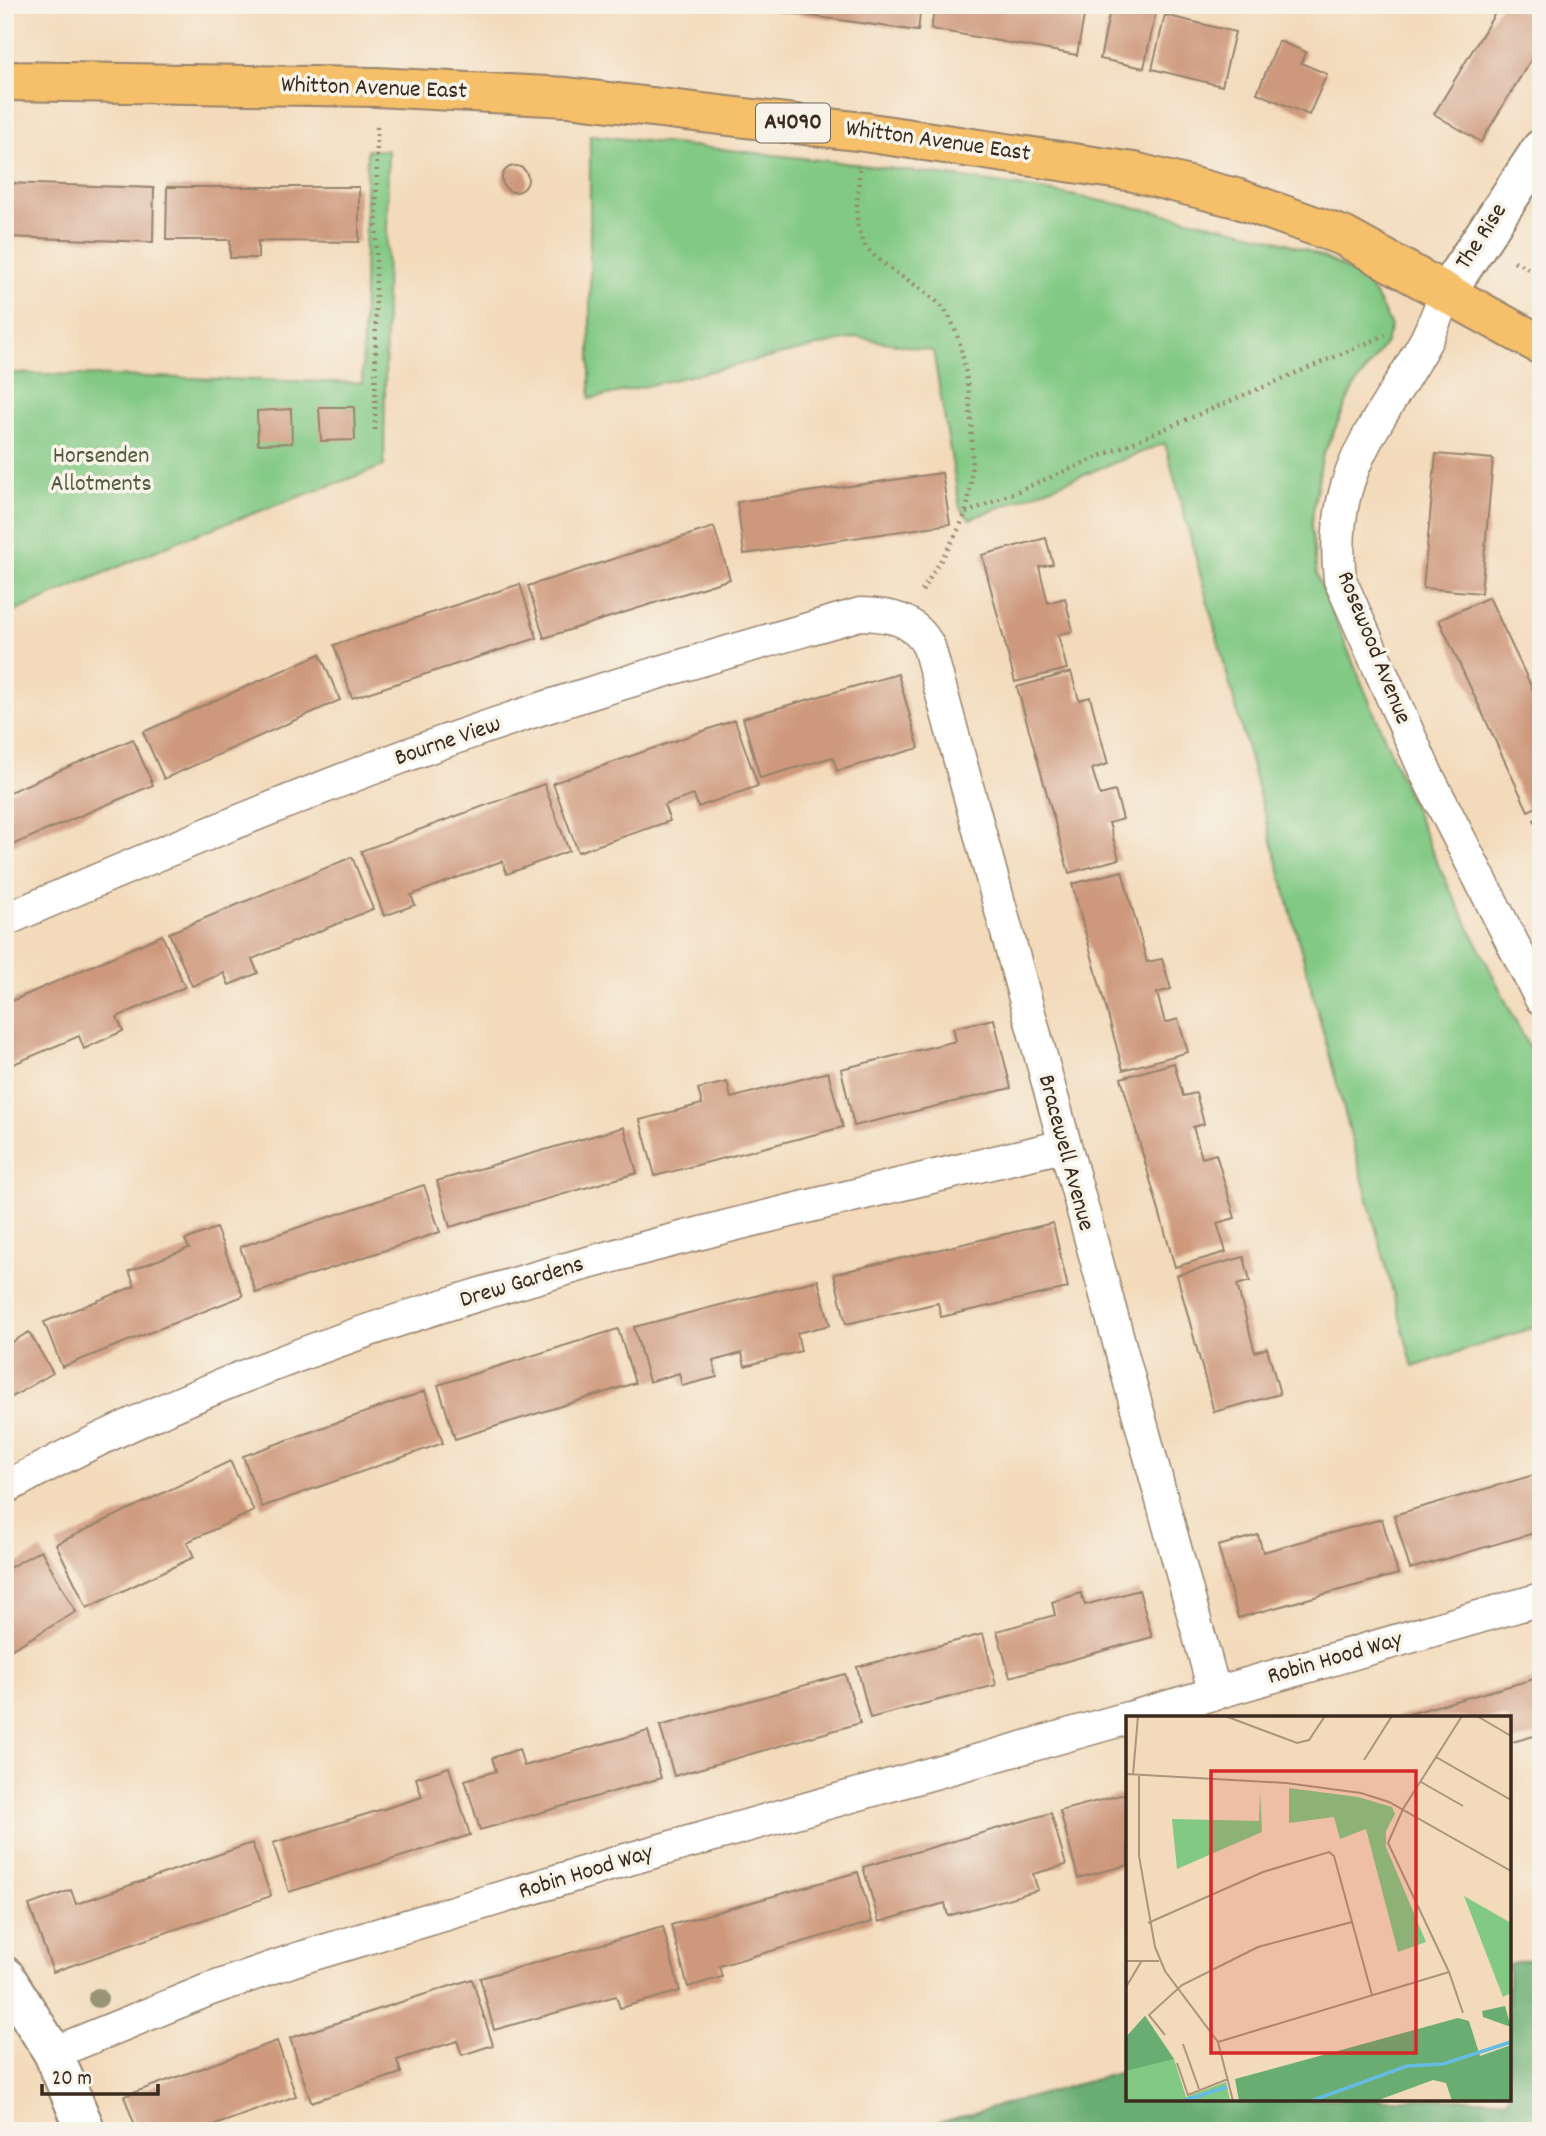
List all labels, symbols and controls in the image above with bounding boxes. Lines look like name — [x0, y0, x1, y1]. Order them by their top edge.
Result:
street label: Whitton Avenue East — [280, 69, 468, 109]
road number: A4090 — [756, 104, 830, 142]
street label: Whitton Avenue East — [843, 112, 1033, 172]
street label: The Rise — [1448, 197, 1516, 277]
park label: Horsenden Allotments — [50, 440, 152, 502]
street label: Rosewood Avenue — [1327, 566, 1419, 730]
street label: Bourne View — [390, 708, 506, 776]
street label: Bracewell Avenue — [1028, 1071, 1102, 1235]
street label: Drew Gardens — [456, 1248, 588, 1318]
street label: Robin Hood Way — [1264, 1623, 1408, 1694]
inset map — [1126, 1716, 1511, 2101]
street label: Robin Hood Way — [515, 1836, 659, 1910]
scale bar — [42, 2052, 158, 2096]
text: 20 m — [52, 2065, 92, 2095]

